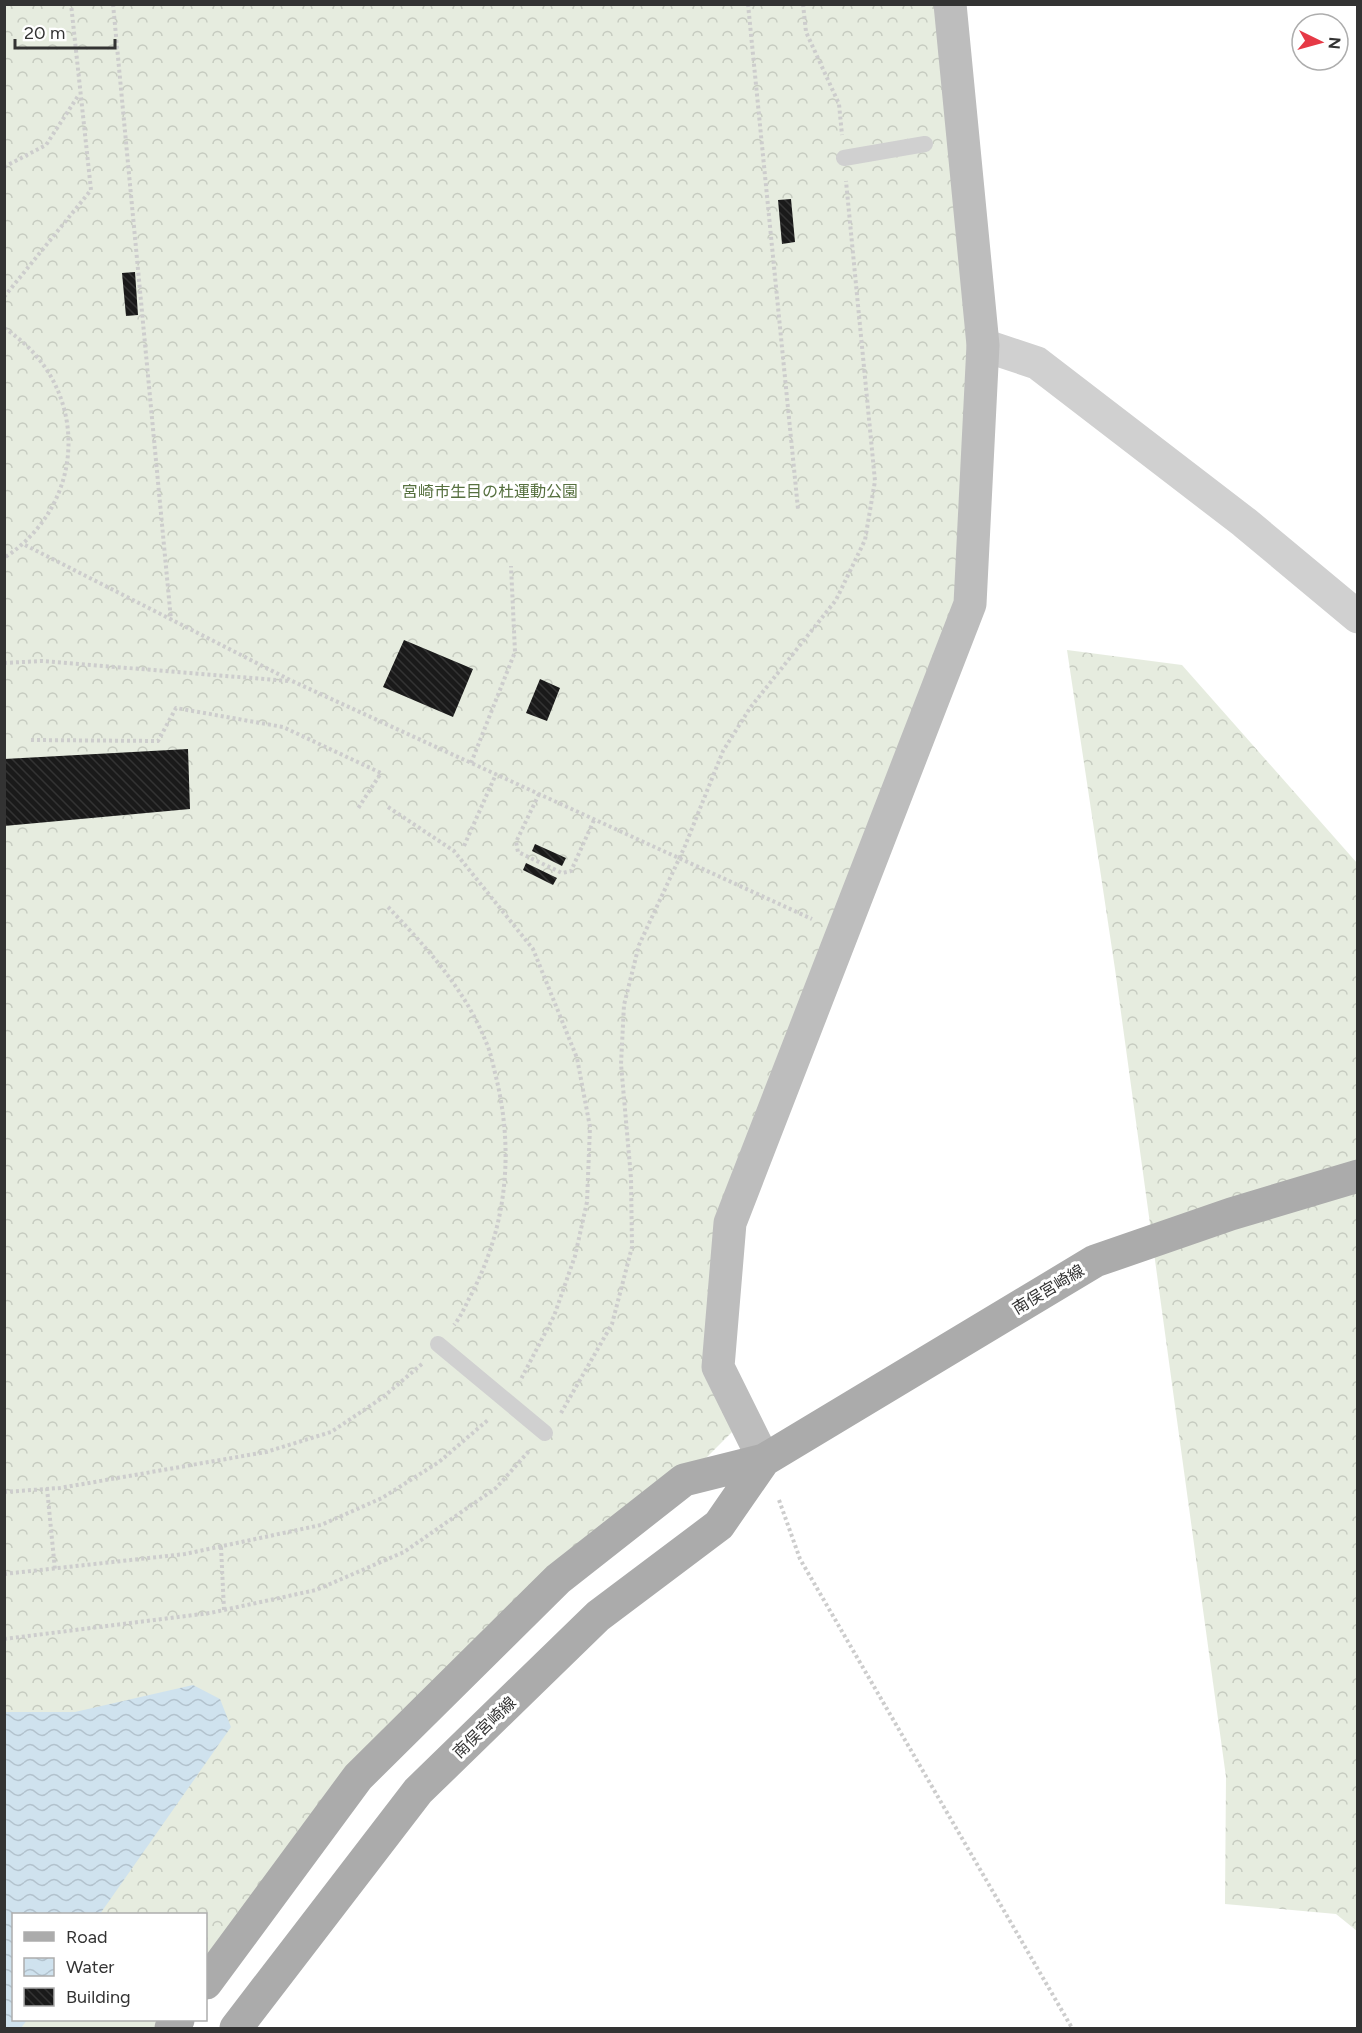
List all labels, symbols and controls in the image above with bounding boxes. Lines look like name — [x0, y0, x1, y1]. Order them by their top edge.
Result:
scale bar — [15, 12, 116, 50]
north arrow — [1290, 12, 1350, 72]
text: 20 m — [24, 22, 65, 44]
text: N — [1324, 36, 1344, 50]
park label: 宮崎市生目の杜運動公園 — [402, 482, 578, 501]
street label: 南俣宮崎線 — [1009, 1261, 1087, 1318]
street label: 南俣宮崎線 — [449, 1693, 520, 1762]
legend — [12, 1913, 207, 2021]
text: Road — [66, 1926, 107, 1948]
text: Water — [66, 1956, 114, 1978]
text: Building — [66, 1986, 131, 2008]

